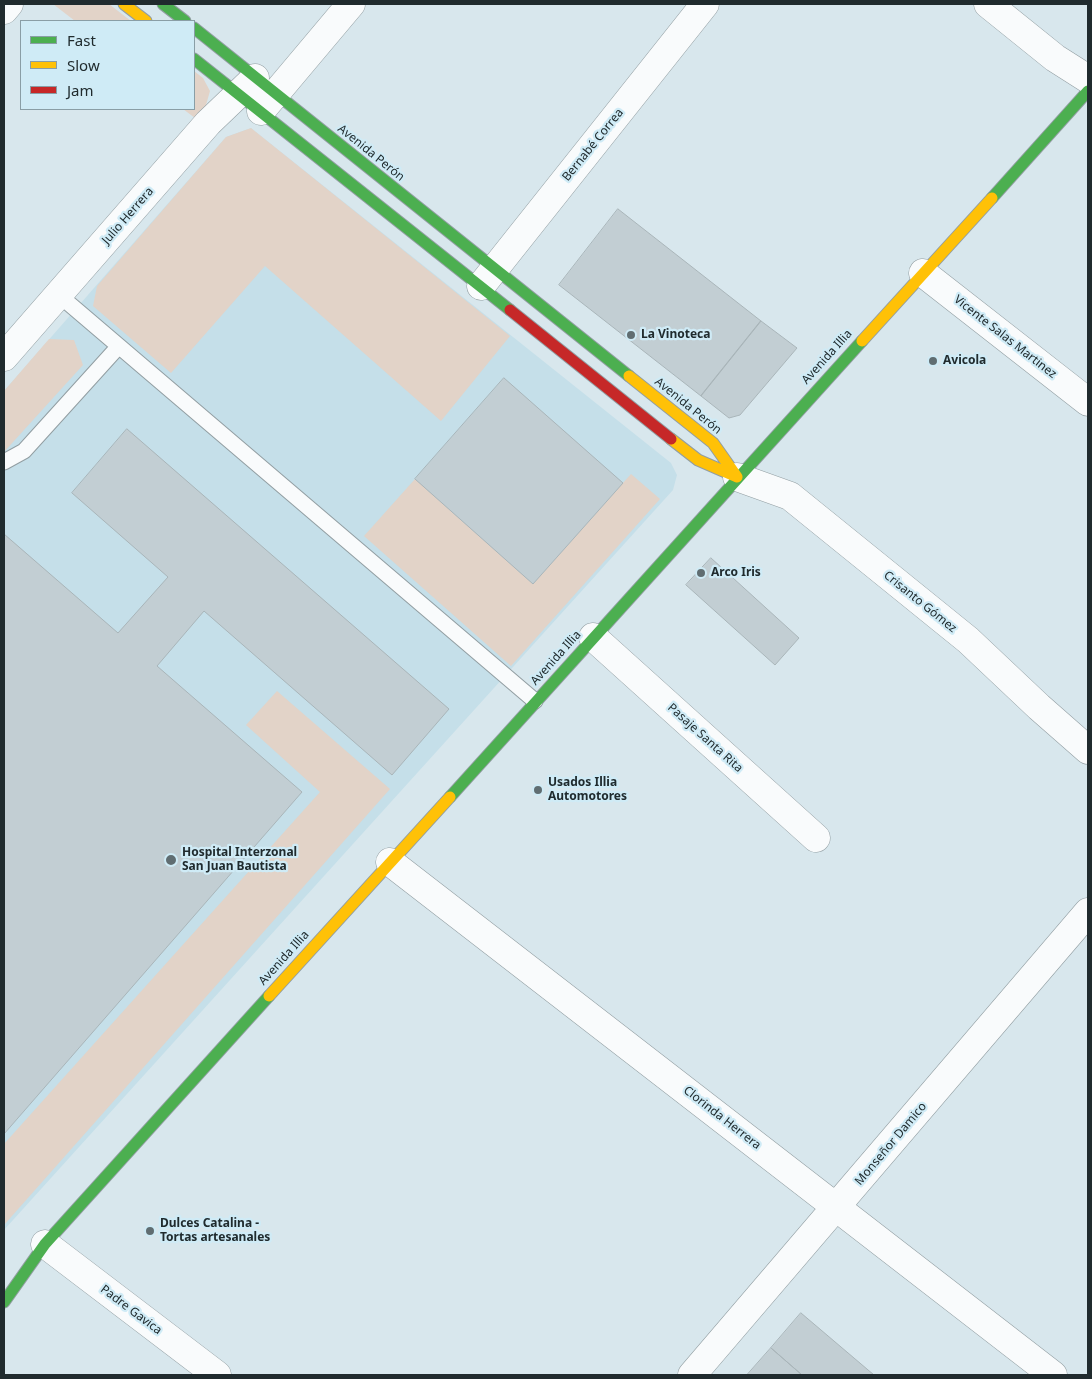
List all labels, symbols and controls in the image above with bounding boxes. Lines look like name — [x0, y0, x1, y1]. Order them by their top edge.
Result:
legend — [20, 20, 195, 110]
text: Fast — [67, 30, 96, 50]
text: Slow — [67, 55, 100, 75]
text: Jam — [67, 80, 94, 100]
street label: Bernabé Correa — [559, 106, 627, 184]
street label: Avenida Perón — [335, 122, 407, 184]
street label: Julio Herrera — [99, 185, 157, 247]
street label: Vicente Salas Martinez — [951, 292, 1059, 382]
street label: Avenida Illia — [799, 327, 855, 387]
place label: La Vinoteca — [641, 328, 710, 342]
marker: La Vinoteca — [625, 329, 637, 341]
place label: Avicola — [943, 354, 986, 368]
marker: Avicola — [927, 355, 939, 367]
street label: Avenida Perón — [652, 375, 724, 437]
place label: Arco Iris — [711, 566, 761, 580]
marker: Arco Iris — [695, 567, 707, 579]
street label: Crisanto Gómez — [881, 568, 959, 636]
street label: Avenida Illia — [528, 628, 584, 688]
street label: Pasaje Santa Rita — [665, 701, 745, 775]
place label: Usados Illia Automotores — [548, 776, 627, 804]
marker: Usados Illia Automotores — [532, 784, 544, 796]
place label: Hospital Interzonal San Juan Bautista — [182, 846, 297, 874]
marker: Hospital Interzonal San Juan Bautista — [164, 853, 178, 867]
street label: Avenida Illia — [256, 928, 312, 988]
street label: Clorinda Herrera — [680, 1083, 764, 1153]
street label: Monseñor Damico — [852, 1100, 930, 1188]
place label: Dulces Catalina - Tortas artesanales — [160, 1217, 270, 1245]
marker: Dulces Catalina - Tortas artesanales — [144, 1225, 156, 1237]
street label: Padre Gavica — [97, 1282, 165, 1338]

